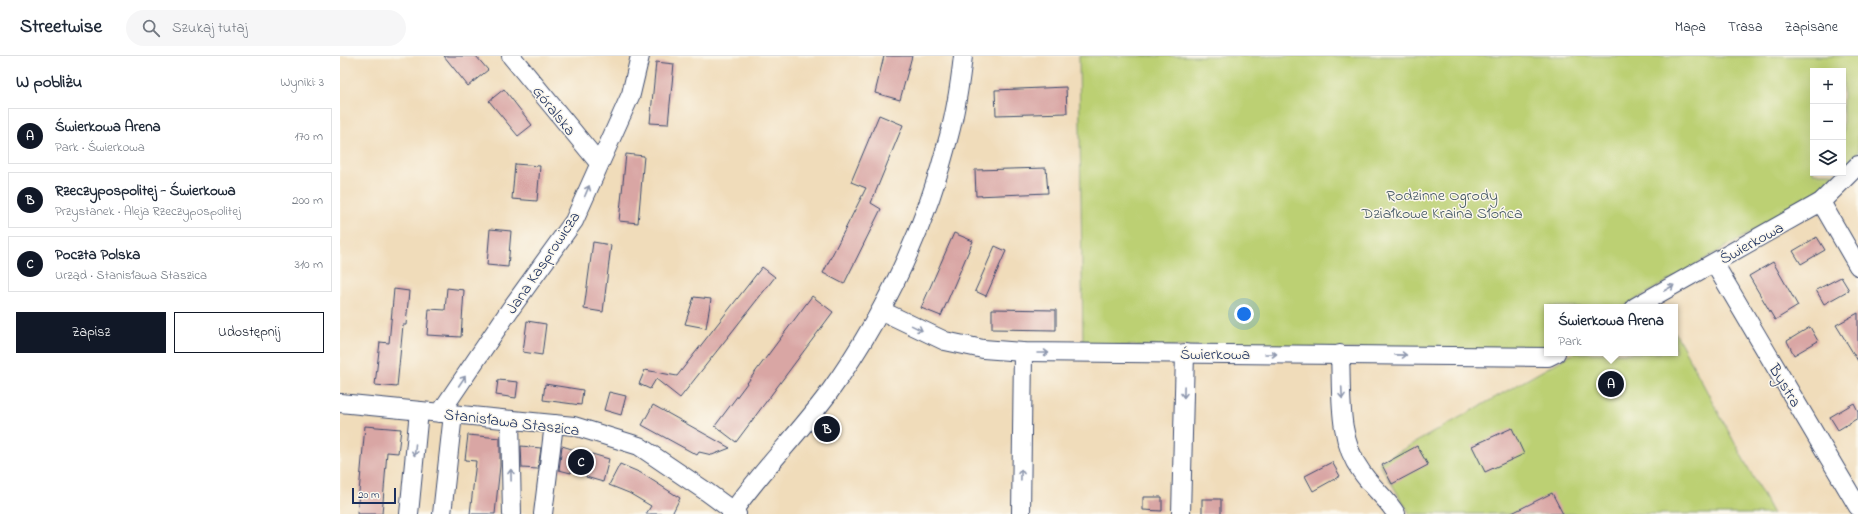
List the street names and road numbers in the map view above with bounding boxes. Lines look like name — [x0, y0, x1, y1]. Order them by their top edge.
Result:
street label: Góralska — [526, 81, 581, 142]
street label: Jana Kasprowicza — [500, 207, 587, 319]
street label: Świerkowa — [1715, 216, 1789, 271]
street label: Świerkowa — [1180, 343, 1250, 367]
street label: Bystra — [1761, 359, 1807, 412]
street label: Stanisława Staszica — [443, 403, 581, 443]

